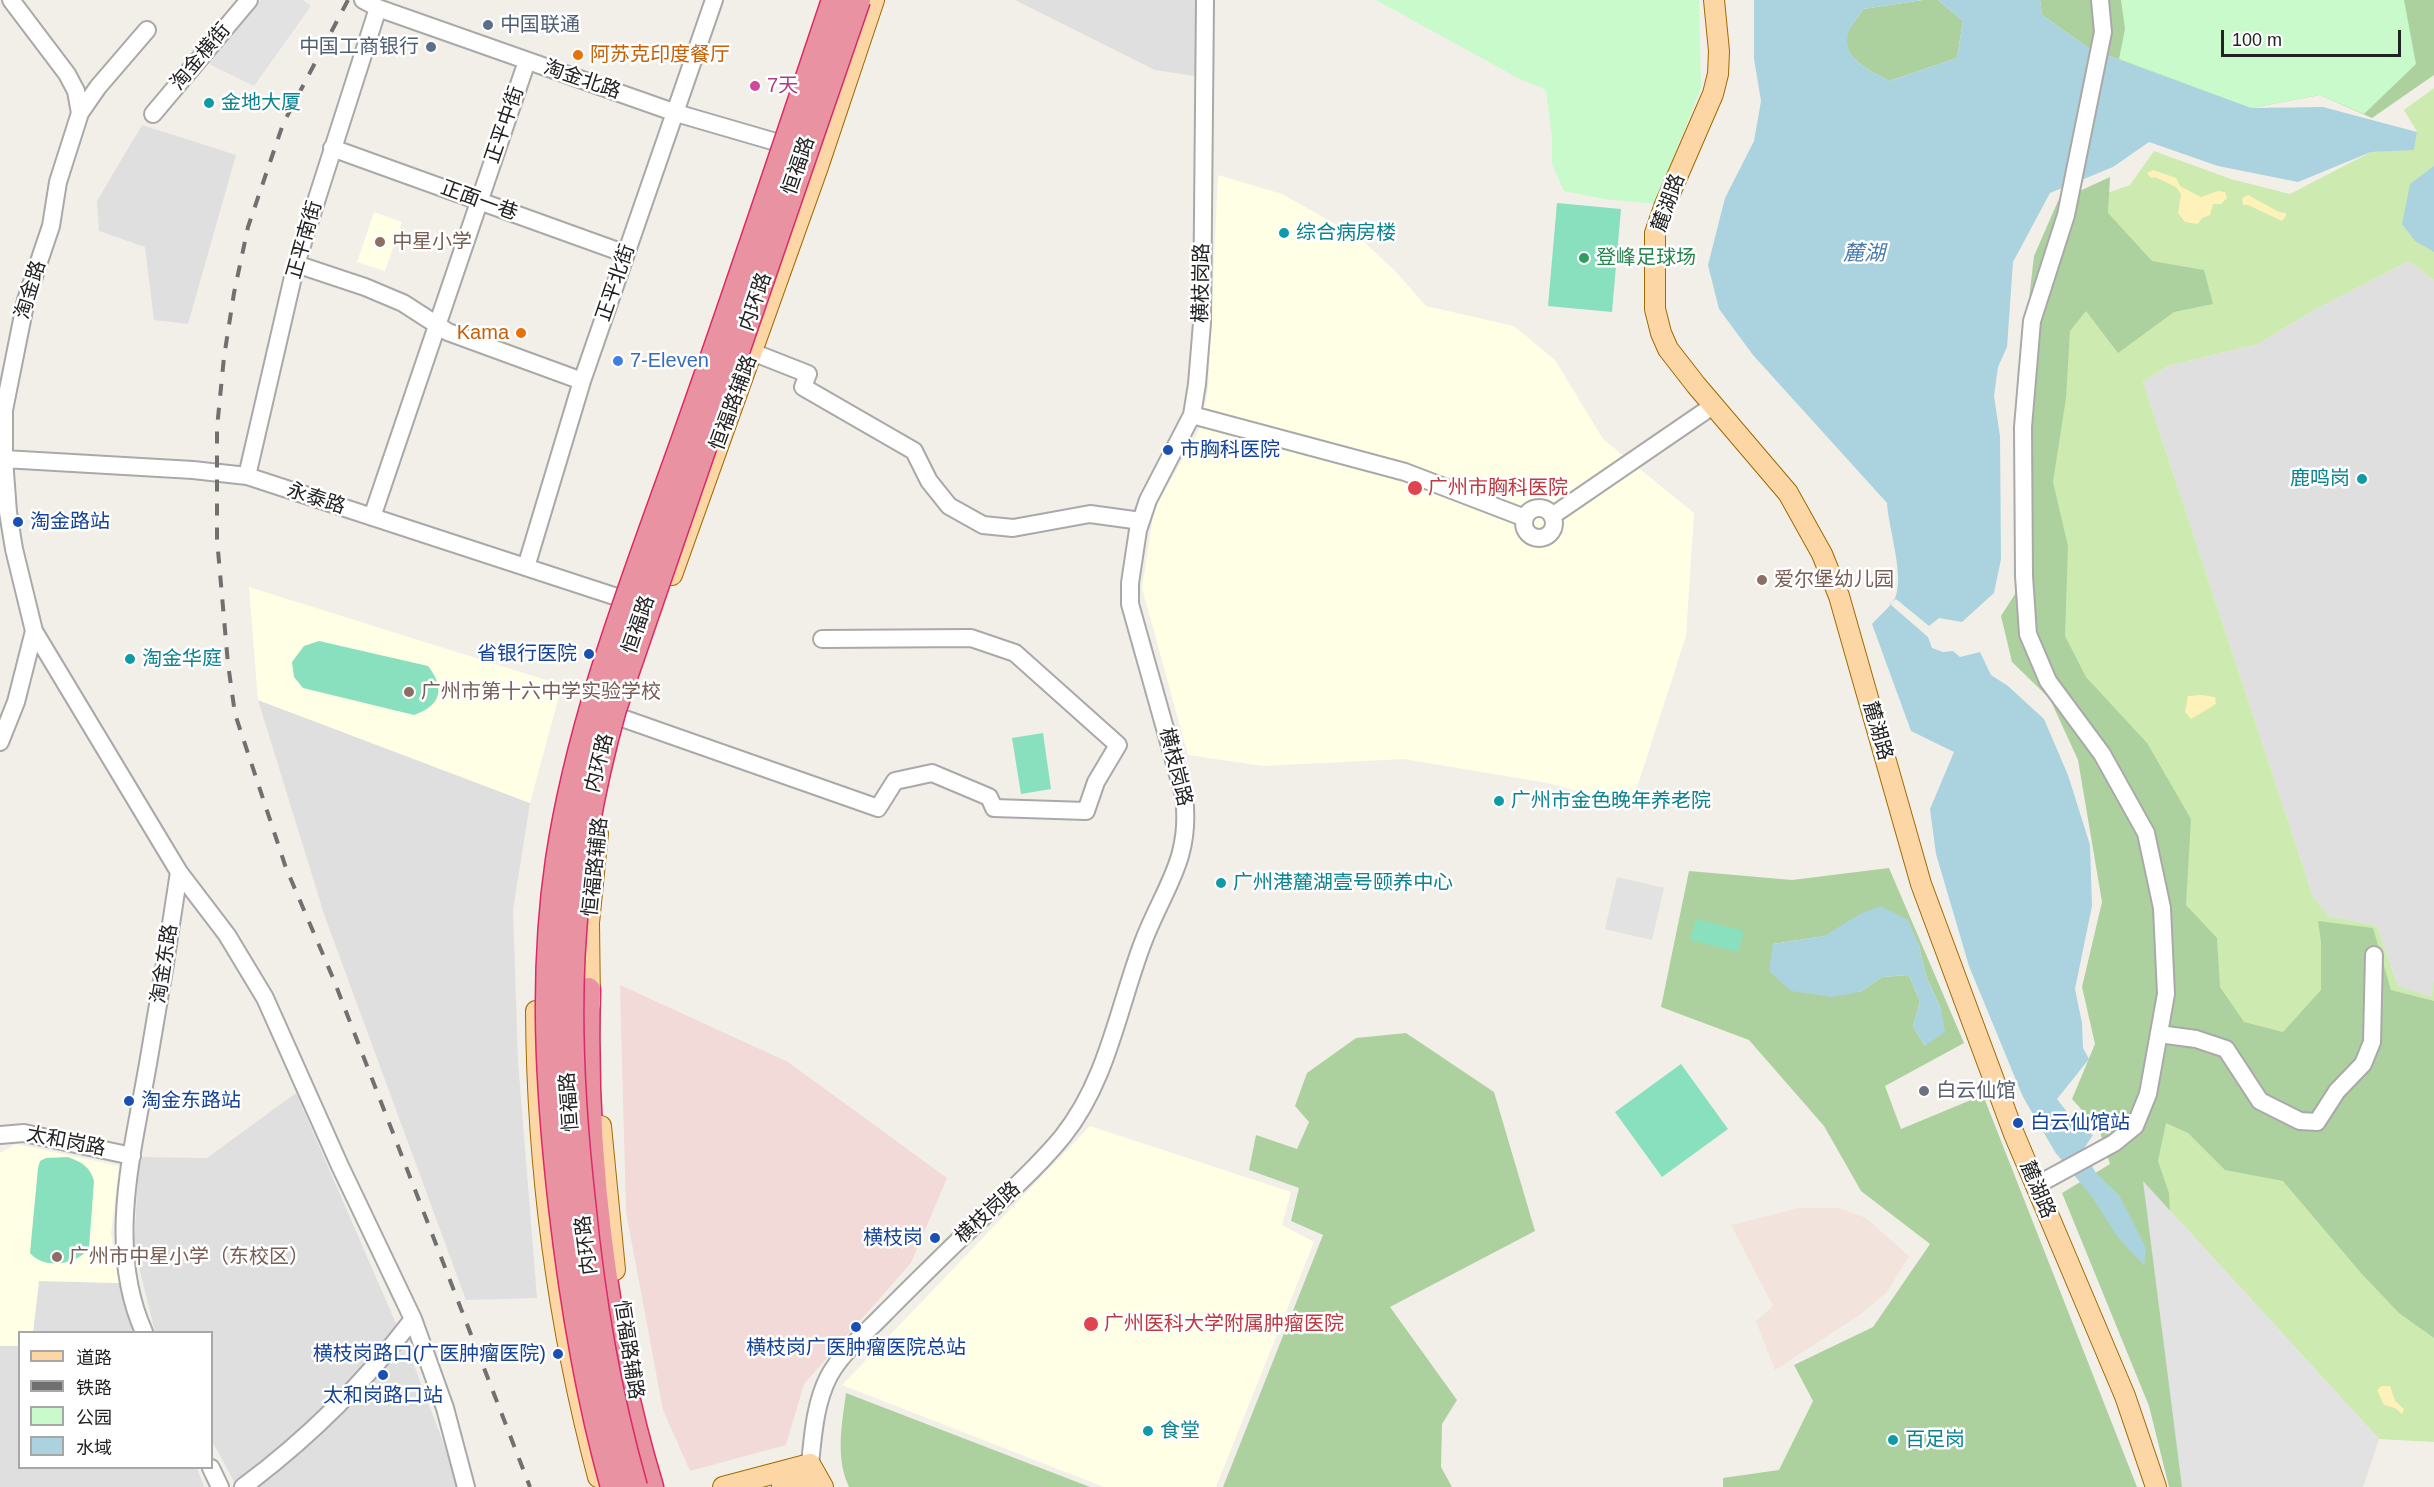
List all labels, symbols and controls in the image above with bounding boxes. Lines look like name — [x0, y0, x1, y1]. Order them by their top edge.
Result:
place label: 中国联通 — [500, 13, 580, 37]
marker: 中国联通 — [481, 18, 495, 32]
scale bar — [2224, 18, 2404, 56]
street label: 淘金横街 — [166, 19, 236, 95]
text: 100 m — [2232, 30, 2282, 50]
place label: 中国工商银行 — [299, 35, 419, 59]
marker: 中国工商银行 — [424, 40, 438, 54]
place label: 阿苏克印度餐厅 — [590, 43, 730, 67]
marker: 阿苏克印度餐厅 — [571, 48, 585, 62]
street label: 淘金北路 — [540, 56, 624, 104]
place label: 7天 — [767, 74, 798, 98]
marker: 7天 — [748, 79, 762, 93]
street label: 正平中街 — [481, 83, 529, 167]
place label: 金地大厦 — [221, 91, 301, 115]
marker: 金地大厦 — [202, 96, 216, 110]
street label: 恒福路 — [778, 134, 820, 198]
street label: 麓湖路 — [1647, 171, 1691, 235]
street label: 正面一巷 — [437, 176, 521, 226]
street label: 正平南街 — [282, 198, 328, 282]
place label: 综合病房楼 — [1296, 221, 1396, 245]
marker: 综合病房楼 — [1277, 226, 1291, 240]
place label: 中星小学 — [392, 230, 472, 254]
marker: 中星小学 — [373, 235, 387, 249]
street label: 正平北街 — [592, 241, 640, 325]
water label: 麓湖 — [1843, 241, 1885, 267]
street label: 横枝岗路 — [1189, 243, 1215, 323]
place label: 登峰足球场 — [1596, 246, 1696, 270]
marker: 登峰足球场 — [1577, 251, 1591, 265]
street label: 淘金路 — [11, 258, 51, 322]
street label: 内环路 — [735, 270, 777, 334]
place label: Kama — [457, 321, 509, 345]
marker: Kama — [514, 326, 528, 340]
place label: 7-Eleven — [630, 349, 709, 373]
street label: 恒福路辅路 — [706, 352, 762, 454]
marker: 7-Eleven — [611, 354, 625, 368]
place label: 市胸科医院 — [1180, 438, 1280, 462]
marker: 市胸科医院 — [1161, 443, 1175, 457]
place label: 鹿鸣岗 — [2290, 467, 2350, 491]
marker: 鹿鸣岗 — [2355, 472, 2369, 486]
place label: 广州市胸科医院 — [1428, 476, 1568, 500]
street label: 永泰路 — [284, 478, 348, 520]
marker: 广州市胸科医院 — [1406, 479, 1424, 497]
place label: 淘金路站 — [30, 510, 110, 534]
marker: 淘金路站 — [11, 515, 25, 529]
place label: 爱尔堡幼儿园 — [1774, 568, 1894, 592]
marker: 爱尔堡幼儿园 — [1755, 573, 1769, 587]
street label: 恒福路 — [618, 593, 660, 657]
place label: 省银行医院 — [477, 642, 577, 666]
place label: 淘金华庭 — [142, 647, 222, 671]
marker: 省银行医院 — [582, 647, 596, 661]
marker: 淘金华庭 — [123, 652, 137, 666]
place label: 广州市第十六中学实验学校 — [421, 680, 661, 704]
marker: 广州市第十六中学实验学校 — [402, 685, 416, 699]
street label: 麓湖路 — [1857, 699, 1897, 763]
street label: 横枝岗路 — [1154, 725, 1196, 809]
street label: 内环路 — [581, 731, 619, 795]
place label: 广州市金色晚年养老院 — [1511, 789, 1711, 813]
marker: 广州市金色晚年养老院 — [1492, 794, 1506, 808]
street label: 恒福路辅路 — [579, 816, 613, 918]
place label: 广州港麓湖壹号颐养中心 — [1233, 871, 1453, 895]
marker: 广州港麓湖壹号颐养中心 — [1214, 876, 1228, 890]
street label: 淘金东路 — [147, 923, 183, 1005]
street label: 恒福路 — [556, 1071, 584, 1133]
place label: 白云仙馆 — [1936, 1079, 2016, 1103]
marker: 白云仙馆 — [1917, 1084, 1931, 1098]
place label: 淘金东路站 — [141, 1089, 241, 1113]
marker: 淘金东路站 — [122, 1094, 136, 1108]
place label: 白云仙馆站 — [2030, 1111, 2130, 1135]
marker: 白云仙馆站 — [2011, 1116, 2025, 1130]
street label: 太和岗路 — [24, 1123, 108, 1161]
street label: 麓湖路 — [2014, 1158, 2060, 1222]
street label: 横枝岗路 — [951, 1177, 1025, 1249]
street label: 内环路 — [571, 1214, 603, 1276]
place label: 横枝岗 — [863, 1226, 923, 1250]
marker: 横枝岗 — [928, 1231, 942, 1245]
place label: 广州市中星小学（东校区） — [69, 1245, 309, 1269]
marker: 广州市中星小学（东校区） — [50, 1250, 64, 1264]
street label: 恒福路辅路 — [608, 1299, 648, 1401]
place label: 广州医科大学附属肿瘤医院 — [1104, 1312, 1344, 1336]
marker: 广州医科大学附属肿瘤医院 — [1082, 1315, 1100, 1333]
marker: 横枝岗广医肿瘤医院总站 — [849, 1320, 863, 1334]
legend — [18, 1331, 213, 1469]
place label: 横枝岗广医肿瘤医院总站 — [746, 1336, 966, 1360]
place label: 横枝岗路口(广医肿瘤医院) — [313, 1342, 546, 1366]
marker: 横枝岗路口(广医肿瘤医院) — [551, 1347, 565, 1361]
text: 道路 — [76, 1348, 112, 1368]
marker: 太和岗路口站 — [376, 1368, 390, 1382]
text: 铁路 — [76, 1378, 112, 1398]
place label: 太和岗路口站 — [323, 1384, 443, 1408]
text: 公园 — [76, 1408, 112, 1428]
place label: 食堂 — [1160, 1419, 1200, 1443]
marker: 食堂 — [1141, 1424, 1155, 1438]
place label: 百足岗 — [1905, 1428, 1965, 1452]
marker: 百足岗 — [1886, 1433, 1900, 1447]
text: 水域 — [76, 1438, 112, 1458]

